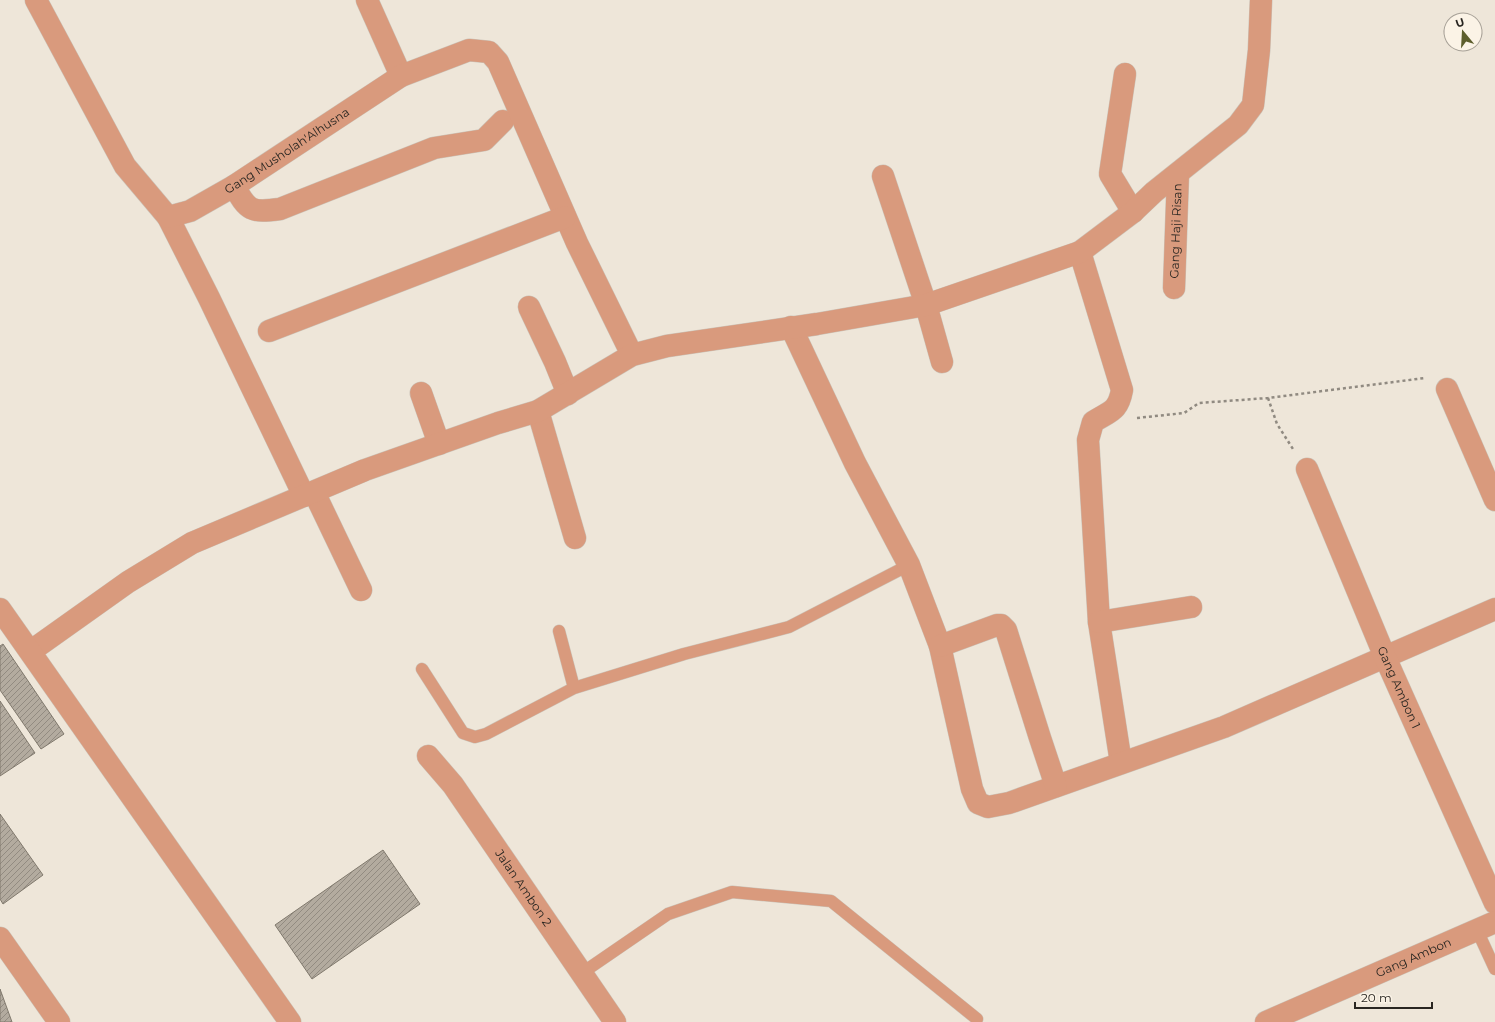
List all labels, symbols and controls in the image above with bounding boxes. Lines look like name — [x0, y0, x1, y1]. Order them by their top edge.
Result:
north arrow — [1443, 12, 1483, 52]
text: U — [1454, 14, 1466, 30]
street label: Gang Musholah'Alhusna — [222, 104, 352, 197]
street label: Gang Haji Risan — [1166, 183, 1185, 279]
street label: Gang Ambon 1 — [1374, 644, 1424, 731]
street label: Jalan Ambon 2 — [492, 846, 555, 929]
street label: Gang Ambon — [1373, 934, 1453, 980]
scale bar — [1355, 984, 1432, 1010]
text: 20 m — [1361, 990, 1392, 1005]

